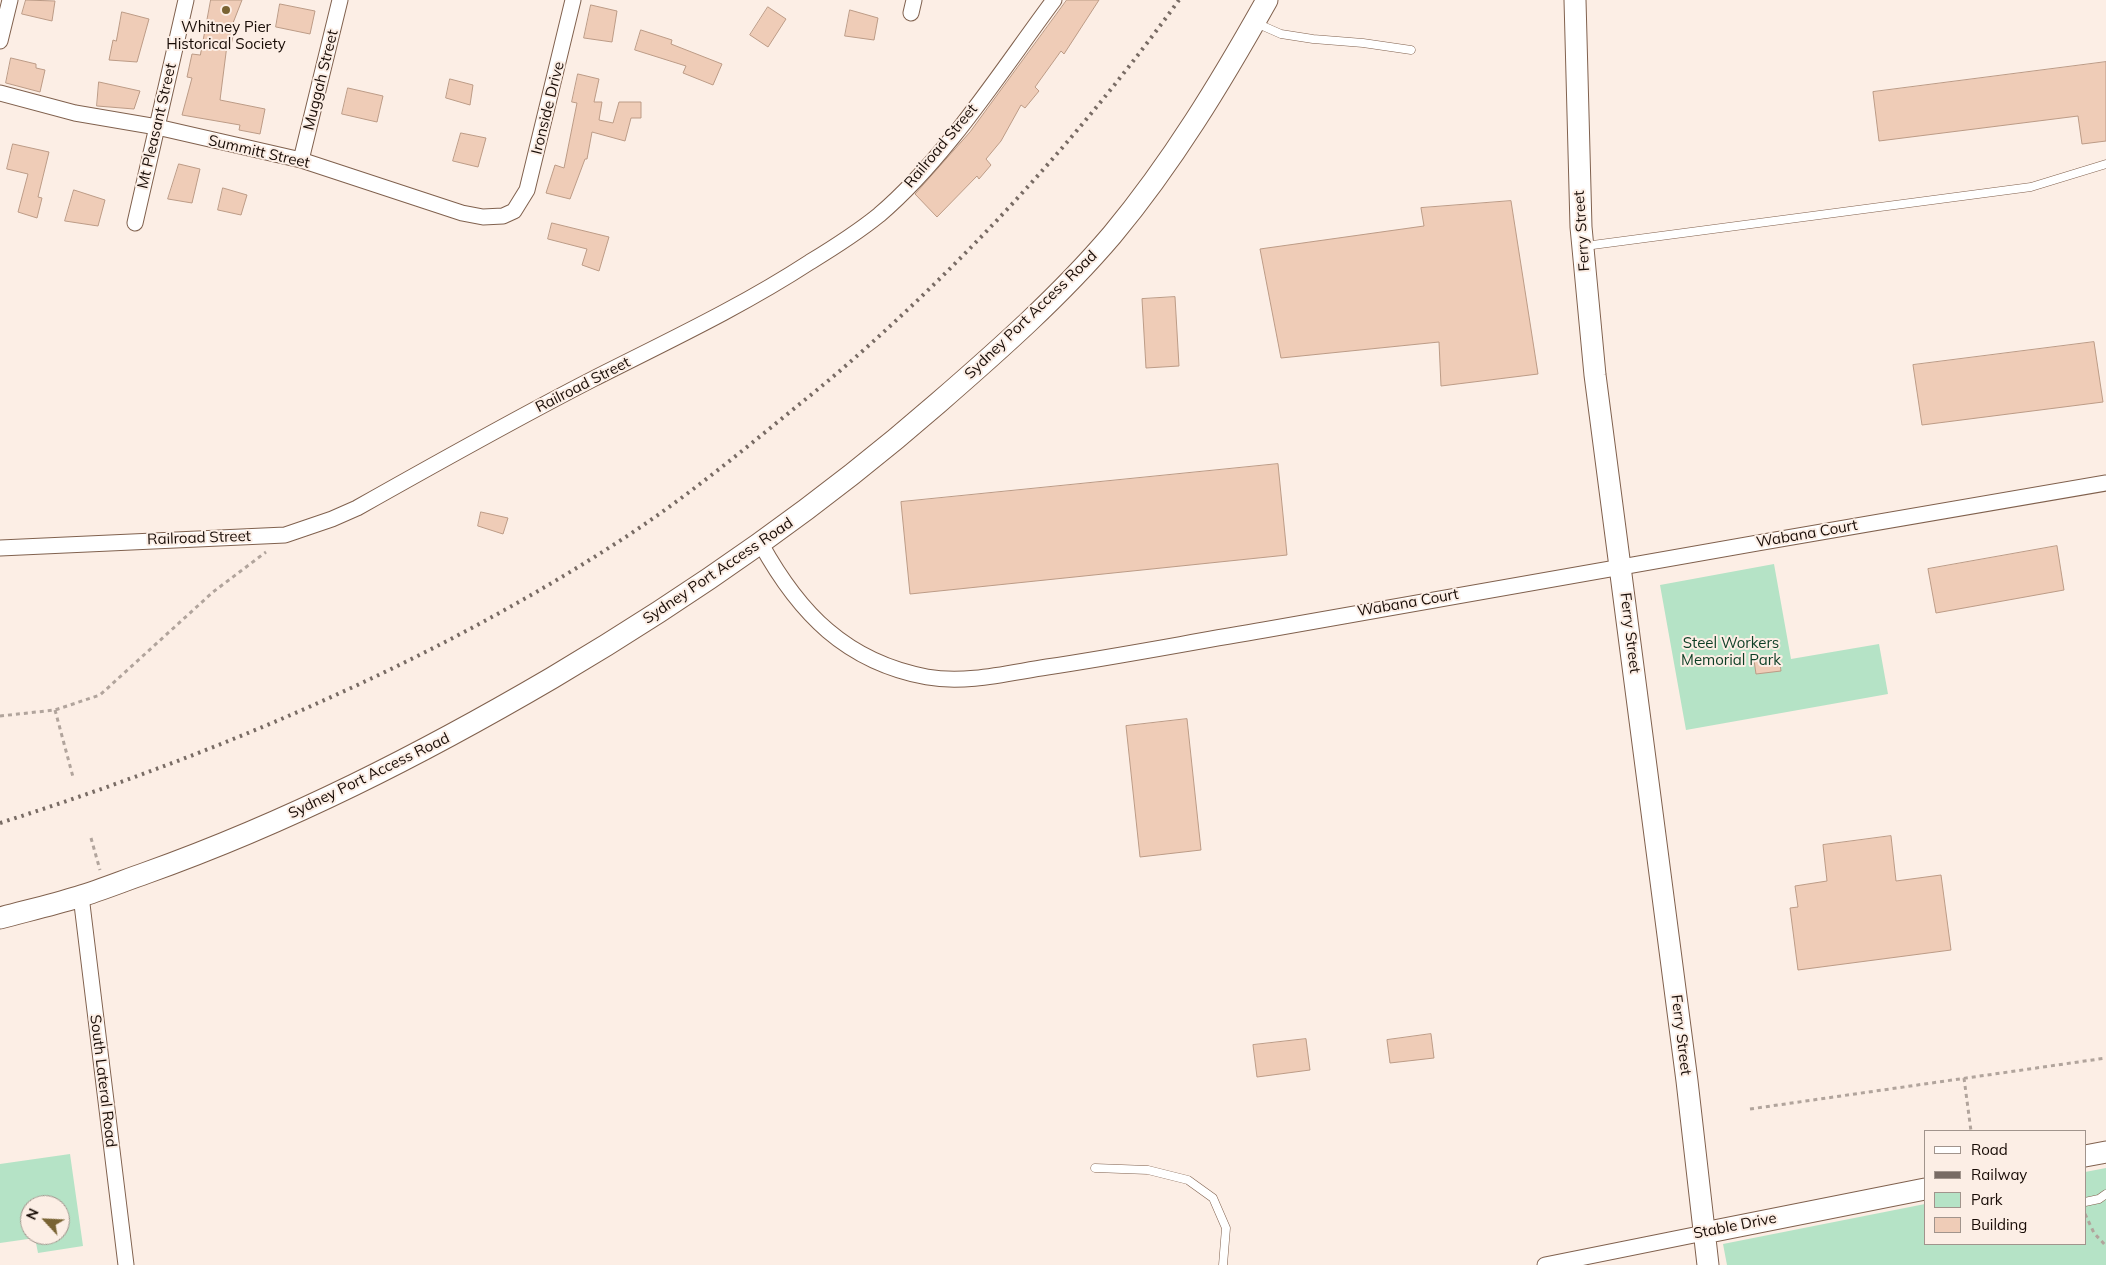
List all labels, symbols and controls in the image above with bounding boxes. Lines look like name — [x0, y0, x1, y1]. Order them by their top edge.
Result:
marker: Whitney Pier Historical Society — [220, 4, 232, 16]
place label: Whitney Pier Historical Society — [166, 18, 286, 53]
street label: Muggah Street — [300, 28, 342, 132]
street label: Ironside Drive — [528, 60, 568, 156]
street label: Mt Pleasant Street — [134, 61, 180, 191]
street label: Railroad Street — [901, 100, 981, 192]
street label: Summitt Street — [206, 132, 312, 172]
street label: Ferry Street — [1570, 190, 1594, 272]
street label: Sydney Port Access Road — [961, 247, 1101, 383]
street label: Railroad Street — [533, 353, 633, 417]
street label: Sydney Port Access Road — [640, 514, 796, 628]
street label: Wabana Court — [1755, 516, 1859, 552]
street label: Railroad Street — [147, 527, 251, 549]
street label: Wabana Court — [1356, 585, 1460, 621]
street label: Ferry Street — [1616, 592, 1644, 674]
park label: Steel Workers Memorial Park — [1681, 634, 1781, 669]
street label: Sydney Port Access Road — [285, 729, 453, 823]
street label: Ferry Street — [1667, 994, 1695, 1076]
street label: South Lateral Road — [86, 1014, 120, 1148]
legend — [1924, 1130, 2086, 1245]
text: Road — [1971, 1140, 2008, 1159]
text: Railway — [1971, 1165, 2027, 1184]
text: Park — [1971, 1190, 2003, 1209]
north arrow — [20, 1195, 70, 1245]
text: N — [22, 1205, 43, 1223]
street label: Stable Drive — [1692, 1209, 1778, 1243]
text: Building — [1971, 1215, 2027, 1234]

